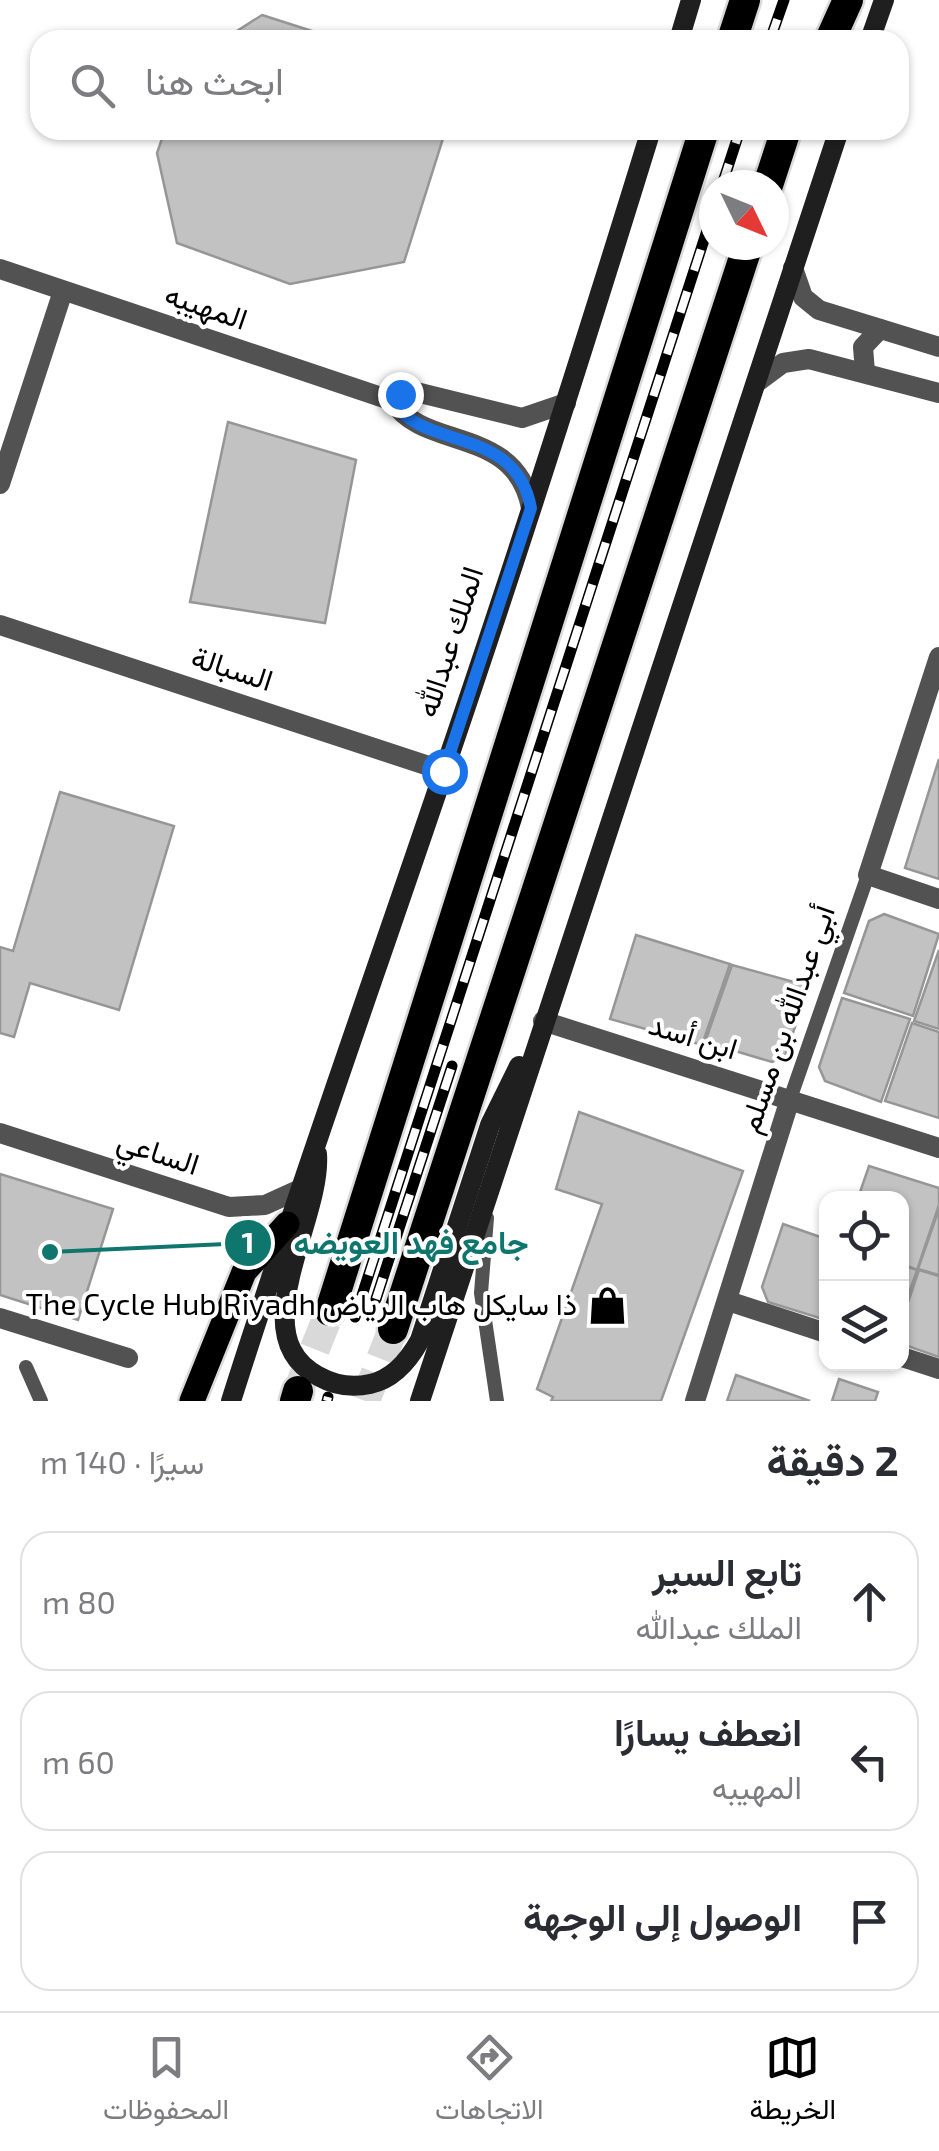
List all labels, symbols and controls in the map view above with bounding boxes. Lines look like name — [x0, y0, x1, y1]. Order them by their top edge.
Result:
search box — [30, 30, 909, 140]
text: ابحث هنا — [145, 57, 284, 103]
icon: search — [65, 58, 120, 113]
north arrow — [699, 170, 789, 260]
street label: المهيبه — [160, 274, 253, 338]
route end — [378, 372, 424, 418]
street label: الملك عبدالله — [407, 562, 490, 721]
street label: السبالة — [187, 637, 278, 698]
route start — [422, 749, 468, 795]
street label: أبي عبدالله بن مسلم — [729, 900, 848, 1139]
street label: ابن أسد — [644, 1005, 742, 1067]
street label: الساعي — [111, 1121, 204, 1189]
map controls — [819, 1191, 909, 1371]
button: locate — [819, 1191, 909, 1281]
callout: جامع فهد العويضه — [223, 1212, 548, 1274]
text: جامع فهد العويضه — [293, 1222, 529, 1265]
text: 1 — [242, 1223, 254, 1259]
button: layers — [819, 1281, 909, 1371]
shop icon: The Cycle Hub Riyadh ذا سايكل هاب الرياض — [586, 1284, 628, 1326]
place label: The Cycle Hub Riyadh ذا سايكل هاب الرياض — [26, 1285, 577, 1323]
text: 2 دقيقة — [766, 1434, 899, 1484]
text: سيرًا · 140 m — [40, 1442, 204, 1480]
text: تابع السير — [652, 1548, 802, 1594]
icon: ahead — [842, 1574, 897, 1629]
text: 80 m — [42, 1582, 116, 1620]
text: الملك عبدالله — [636, 1607, 802, 1645]
text: انعطف يسارًا — [614, 1708, 802, 1754]
icon: left — [842, 1734, 897, 1789]
text: 60 m — [42, 1742, 115, 1780]
text: المهيبه — [712, 1767, 802, 1805]
text: الوصول إلى الوجهة — [523, 1893, 802, 1939]
icon: arrive — [842, 1894, 897, 1949]
tab: المحفوظات — [103, 2030, 229, 2134]
tab: الاتجاهات — [435, 2030, 544, 2134]
tab: الخريطة — [749, 2030, 836, 2134]

